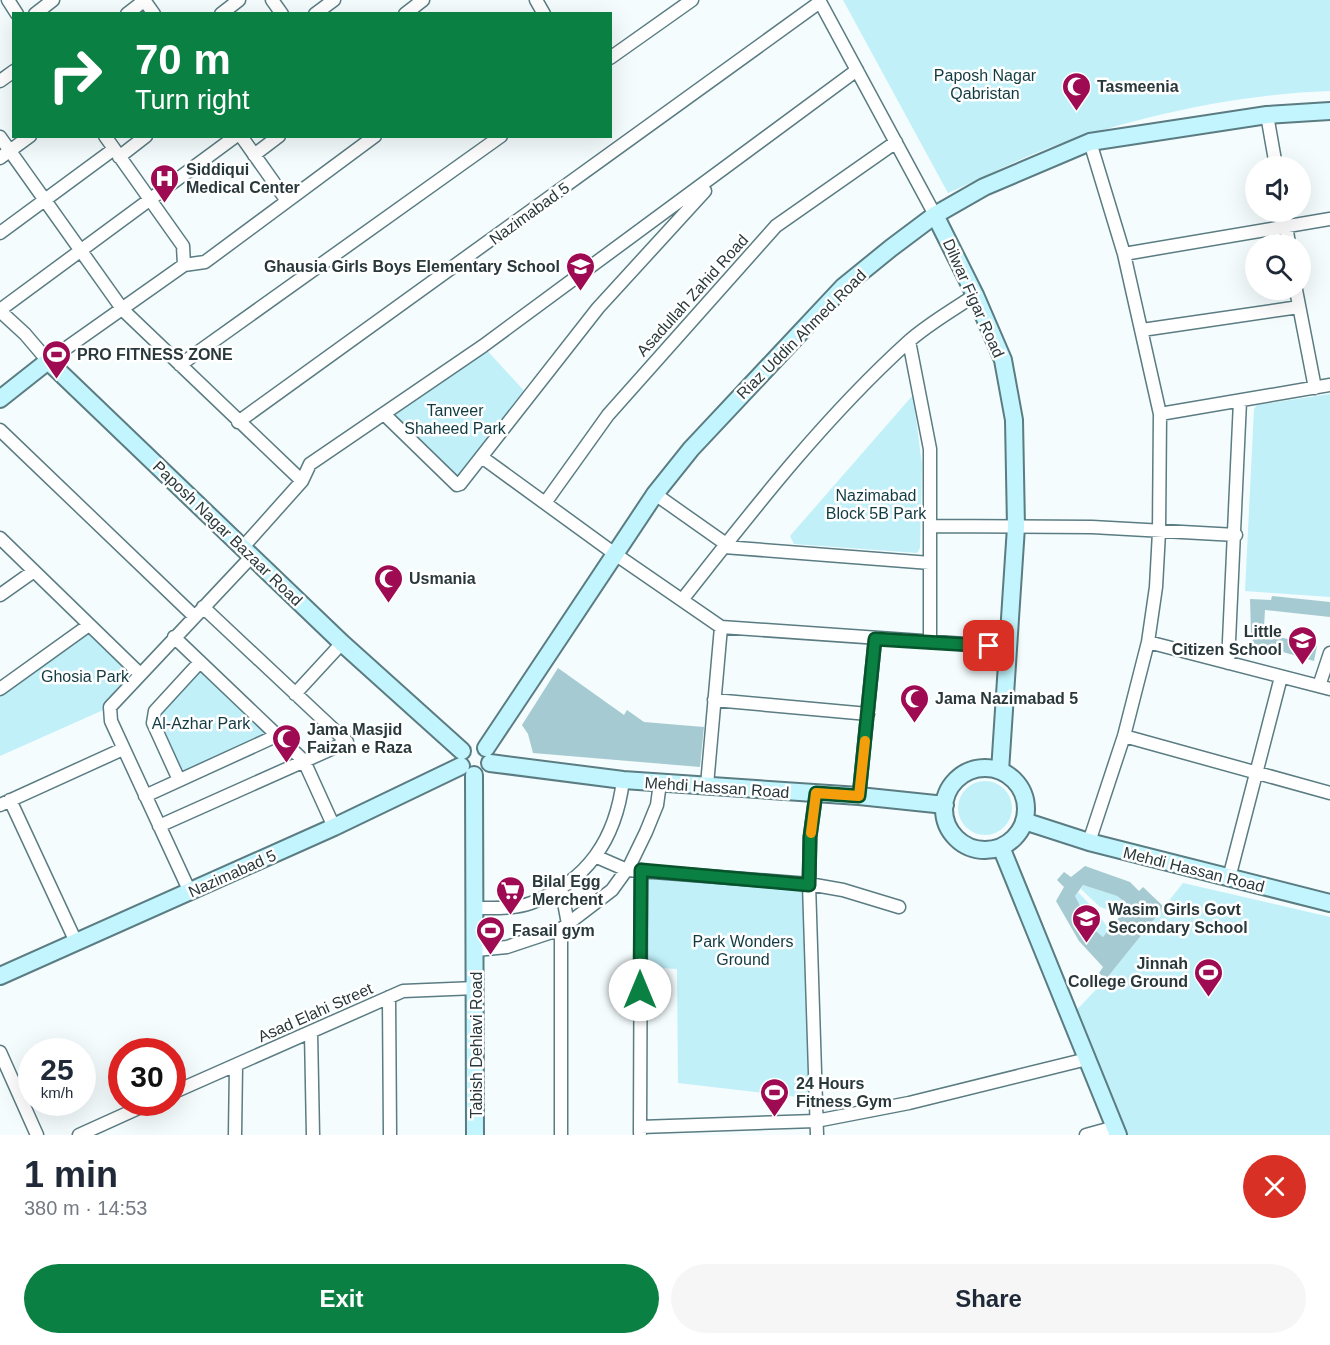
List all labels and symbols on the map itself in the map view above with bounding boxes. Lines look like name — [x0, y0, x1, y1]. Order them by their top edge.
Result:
park label: Paposh Nagar Qabristan — [934, 67, 1037, 102]
mosque icon: Tasmeenia — [1060, 70, 1092, 112]
place label: Tasmeenia — [1097, 78, 1179, 95]
place label: Siddiqui Medical Center — [186, 161, 300, 196]
hospital icon: Siddiqui Medical Center — [149, 162, 181, 204]
street label: Nazimabad 5 — [486, 179, 573, 248]
street label: Asadullah Zahid Road — [633, 231, 751, 360]
street label: Dilwar Figar Road — [940, 236, 1007, 360]
school or university icon: Ghausia Girls Boys Elementary School — [565, 250, 597, 292]
place label: Ghausia Girls Boys Elementary School — [264, 258, 560, 275]
street label: Riaz Uddin Ahmed Road — [733, 266, 869, 402]
sports icon: PRO FITNESS ZONE — [40, 338, 72, 380]
place label: PRO FITNESS ZONE — [77, 346, 233, 363]
park label: Tanveer Shaheed Park — [404, 402, 507, 437]
street label: Paposh Nagar Bazaar Road — [150, 458, 306, 609]
park label: Nazimabad Block 5B Park — [826, 487, 927, 522]
mosque icon: Usmania — [372, 562, 404, 604]
place label: Usmania — [409, 570, 476, 587]
pin — [963, 620, 1014, 671]
place label: Little Citizen School — [1172, 623, 1282, 658]
school or university icon: Little Citizen School — [1287, 624, 1319, 666]
park label: Ghosia Park — [41, 668, 130, 685]
mosque icon: Jama Nazimabad 5 — [898, 682, 930, 724]
place label: Jama Nazimabad 5 — [935, 690, 1078, 707]
park label: Al-Azhar Park — [152, 715, 251, 732]
place label: Jama Masjid Faizan e Raza — [307, 721, 412, 756]
mosque icon: Jama Masjid Faizan e Raza — [270, 722, 302, 764]
street label: Mehdi Hassan Road — [644, 774, 790, 801]
street label: Mehdi Hassan Road — [1121, 844, 1266, 895]
street label: Nazimabad 5 — [186, 846, 279, 900]
place label: Bilal Egg Merchent — [532, 873, 604, 908]
supermarket icon: Bilal Egg Merchent — [495, 874, 527, 916]
place label: Wasim Girls Govt Secondary School — [1108, 901, 1248, 936]
school or university icon: Wasim Girls Govt Secondary School — [1071, 902, 1103, 944]
sports icon: Fasail gym — [475, 914, 507, 956]
place label: Fasail gym — [512, 922, 595, 939]
park label: Park Wonders Ground — [692, 933, 794, 968]
place label: Jinnah College Ground — [1068, 955, 1188, 990]
sports icon: Jinnah College Ground — [1193, 956, 1225, 998]
position arrow — [608, 958, 672, 1022]
street label: Tabish Dehlavi Road — [468, 972, 485, 1118]
street label: Asad Elahi Street — [255, 979, 376, 1045]
speed limit sign: 30 — [108, 1038, 186, 1116]
place label: 24 Hours Fitness Gym — [796, 1075, 892, 1110]
sports icon: 24 Hours Fitness Gym — [759, 1076, 791, 1118]

